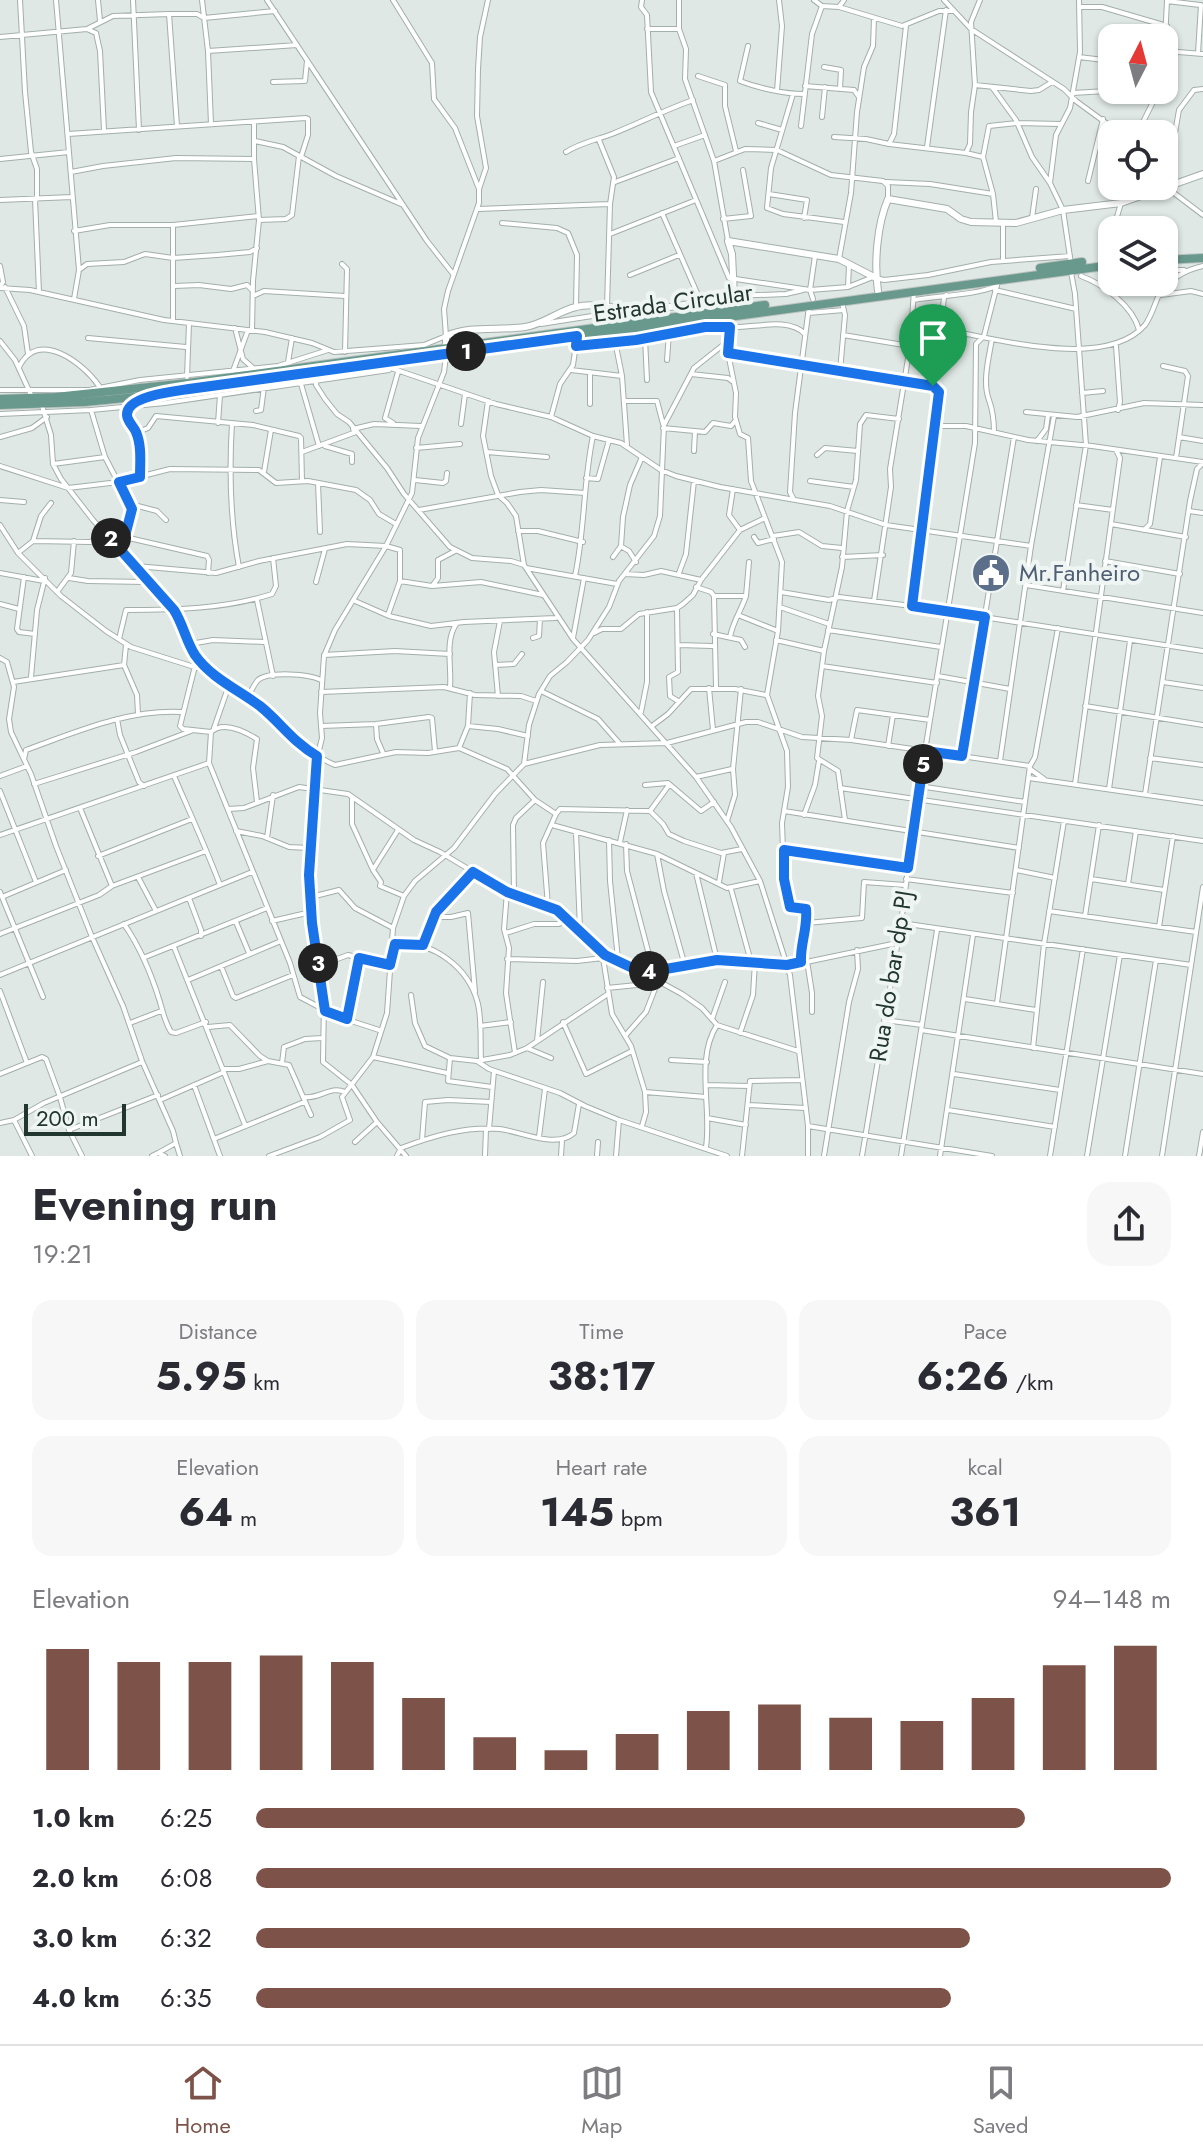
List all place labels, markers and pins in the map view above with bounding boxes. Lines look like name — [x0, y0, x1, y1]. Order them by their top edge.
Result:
pin — [899, 304, 967, 386]
pin: 1 — [446, 331, 486, 371]
pin: 2 — [91, 518, 131, 558]
public building icon: Mr.Fanheiro — [970, 552, 1012, 594]
place label: Mr.Fanheiro — [1019, 555, 1140, 590]
pin: 5 — [903, 744, 943, 784]
pin: 3 — [298, 943, 338, 983]
pin: 4 — [629, 951, 669, 991]

